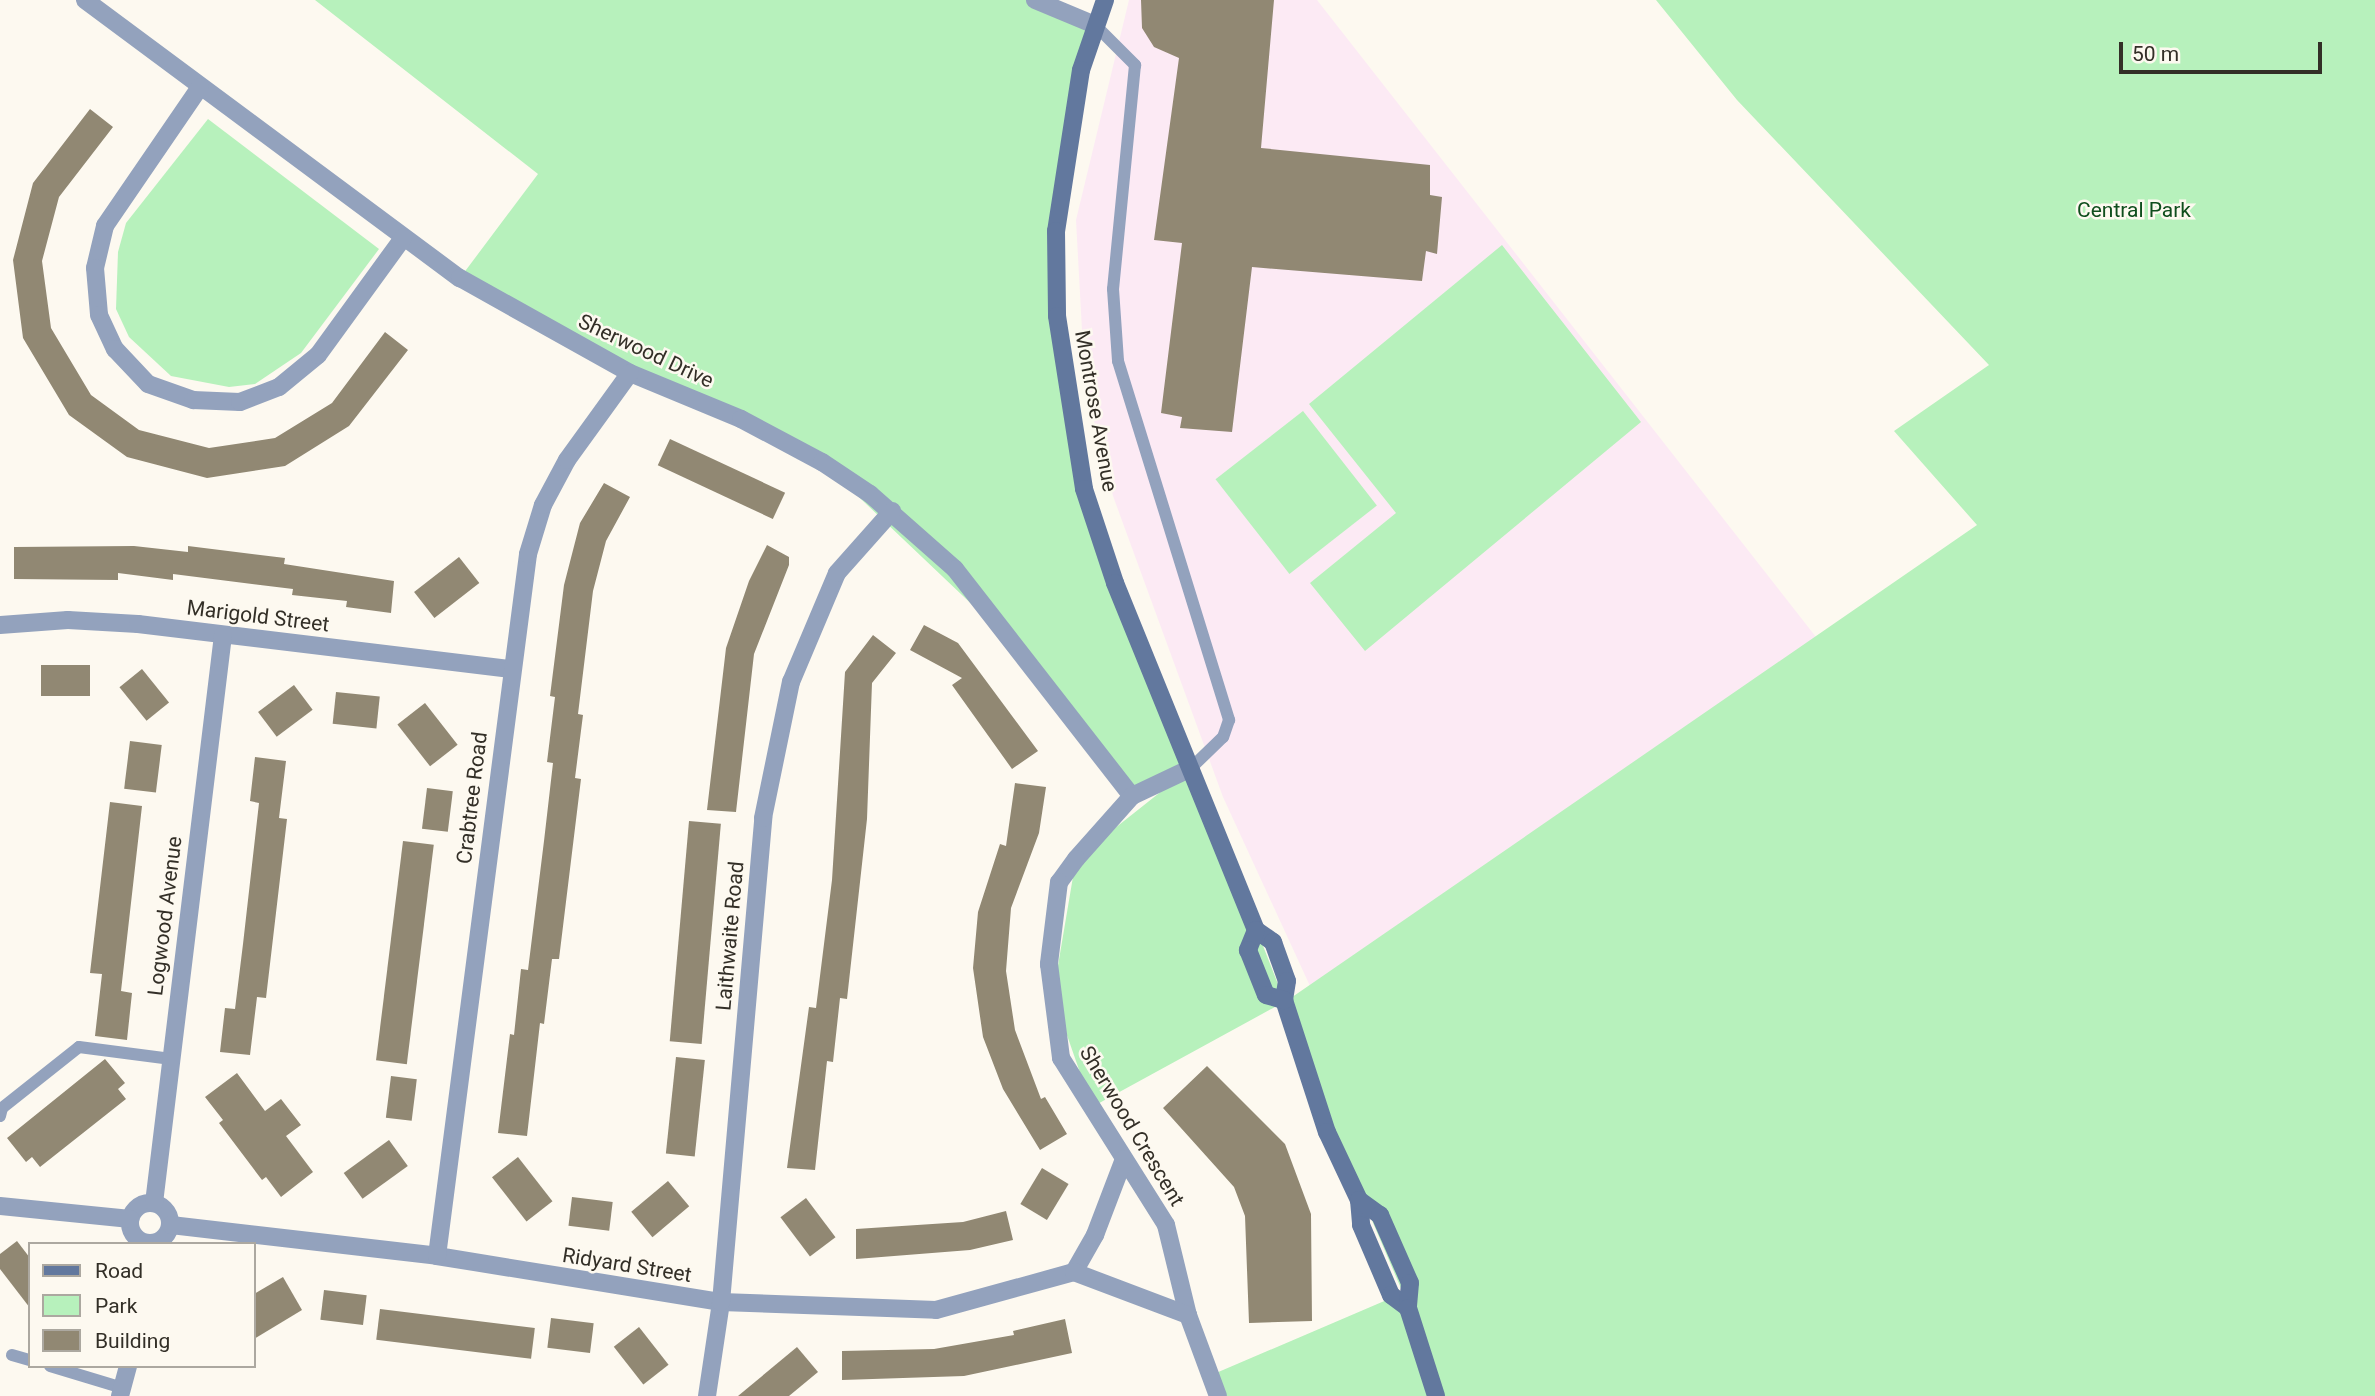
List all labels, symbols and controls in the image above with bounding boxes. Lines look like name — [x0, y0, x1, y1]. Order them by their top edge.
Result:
scale bar — [2123, 28, 2326, 72]
text: 50 m — [2132, 42, 2179, 66]
park label: Central Park — [2077, 197, 2191, 223]
street label: Sherwood Drive — [574, 309, 718, 393]
street label: Montrose Avenue — [1069, 328, 1123, 494]
street label: Marigold Street — [185, 595, 331, 637]
street label: Crabtree Road — [451, 730, 493, 866]
street label: Logwood Avenue — [143, 835, 187, 997]
street label: Laithwaite Road — [711, 860, 749, 1012]
street label: Sherwood Crescent — [1074, 1041, 1190, 1211]
legend — [28, 1242, 256, 1368]
street label: Ridyard Street — [561, 1242, 693, 1288]
text: Road — [95, 1259, 143, 1283]
text: Park — [95, 1294, 137, 1318]
text: Building — [95, 1329, 170, 1353]

